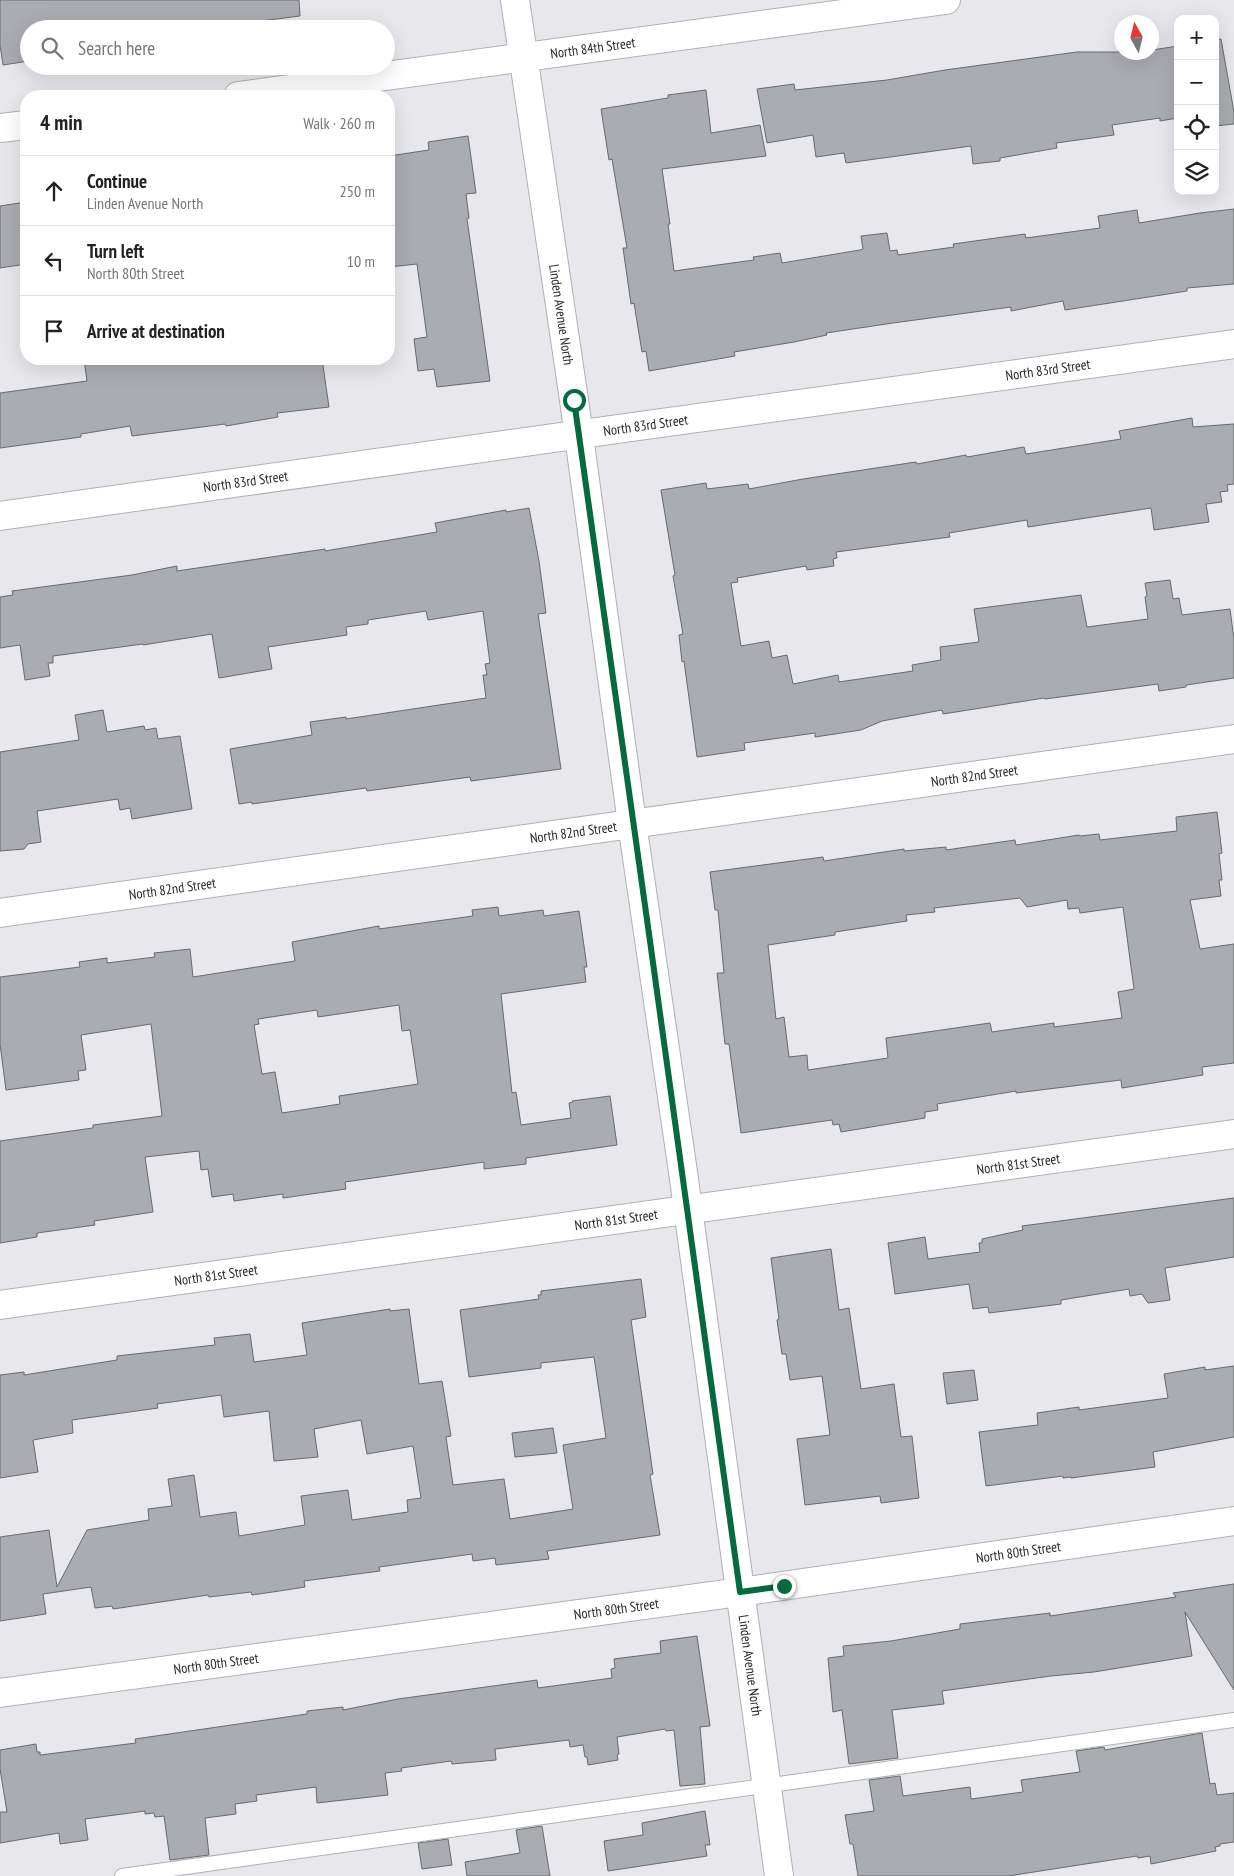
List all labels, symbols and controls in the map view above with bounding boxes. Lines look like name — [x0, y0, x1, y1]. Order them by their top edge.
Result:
north arrow — [1114, 15, 1159, 60]
map controls — [1174, 15, 1219, 195]
button: + — [1174, 15, 1219, 60]
search box — [20, 20, 395, 75]
street label: North 84th Street — [549, 33, 636, 63]
icon: search — [38, 34, 66, 62]
text: Search here — [78, 36, 155, 60]
button: − — [1174, 60, 1219, 105]
button: locate — [1174, 105, 1219, 150]
text: 4 min — [40, 109, 82, 136]
text: Walk · 260 m — [303, 113, 375, 133]
button: layers — [1174, 150, 1219, 195]
text: Continue — [87, 169, 147, 193]
icon: ahead — [40, 177, 68, 205]
text: 250 m — [340, 181, 375, 201]
text: Linden Avenue North — [87, 193, 203, 213]
text: Turn left — [87, 239, 144, 263]
icon: left — [40, 247, 68, 275]
text: 10 m — [347, 251, 375, 271]
text: North 80th Street — [87, 263, 184, 283]
street label: Linden Avenue North — [545, 263, 578, 366]
icon: arrive — [40, 317, 68, 345]
text: Arrive at destination — [87, 319, 225, 343]
street label: North 83rd Street — [1004, 355, 1091, 384]
route start — [563, 389, 586, 412]
street label: North 83rd Street — [602, 410, 689, 440]
street label: North 83rd Street — [202, 467, 289, 496]
street label: North 82nd Street — [930, 761, 1019, 791]
street label: North 82nd Street — [529, 817, 618, 847]
street label: North 82nd Street — [128, 874, 217, 904]
street label: North 81st Street — [975, 1149, 1061, 1179]
street label: North 81st Street — [573, 1205, 659, 1234]
street label: North 81st Street — [173, 1260, 259, 1290]
street label: North 80th Street — [975, 1537, 1062, 1567]
route end — [773, 1575, 796, 1598]
street label: North 80th Street — [573, 1594, 660, 1624]
street label: Linden Avenue North — [734, 1614, 766, 1717]
street label: North 80th Street — [172, 1649, 260, 1678]

